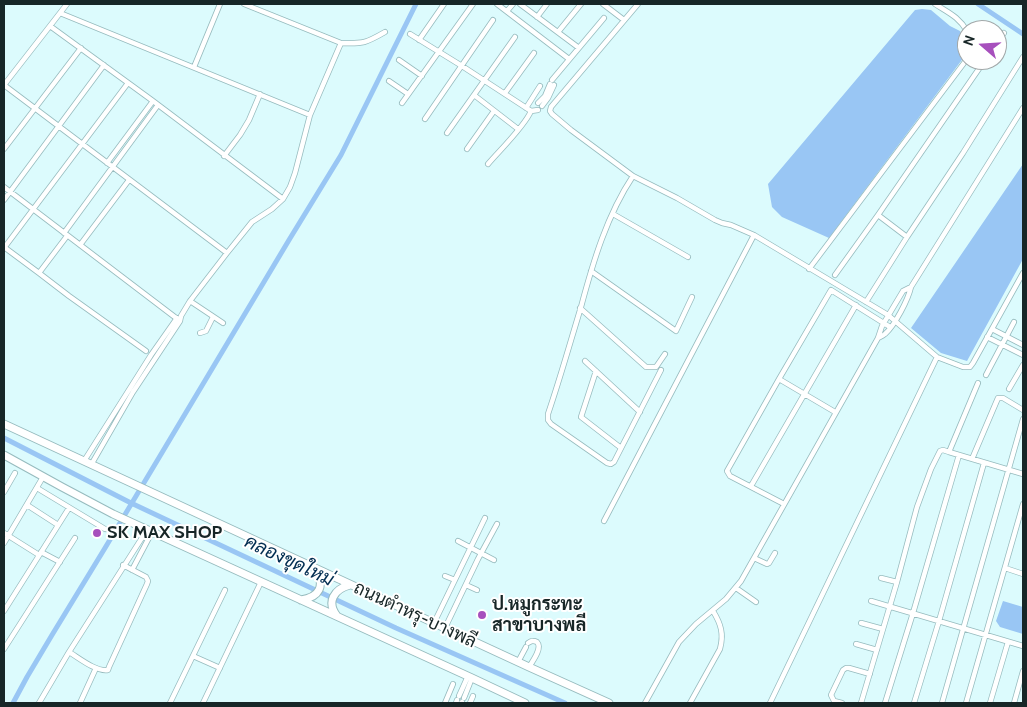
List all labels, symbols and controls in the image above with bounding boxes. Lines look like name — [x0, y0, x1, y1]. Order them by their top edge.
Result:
north arrow — [957, 20, 1007, 70]
text: N — [959, 33, 979, 48]
place label: SK MAX SHOP — [107, 522, 222, 544]
marker: SK MAX SHOP — [91, 527, 103, 539]
water label: คลองขุดใหม่ — [241, 530, 337, 592]
street label: ถนนตำหรุ-บางพลี — [350, 577, 480, 653]
place label: ป.หมูกระทะ สาขาบางพลี — [492, 594, 586, 636]
marker: ป.หมูกระทะ สาขาบางพลี — [476, 609, 488, 621]

